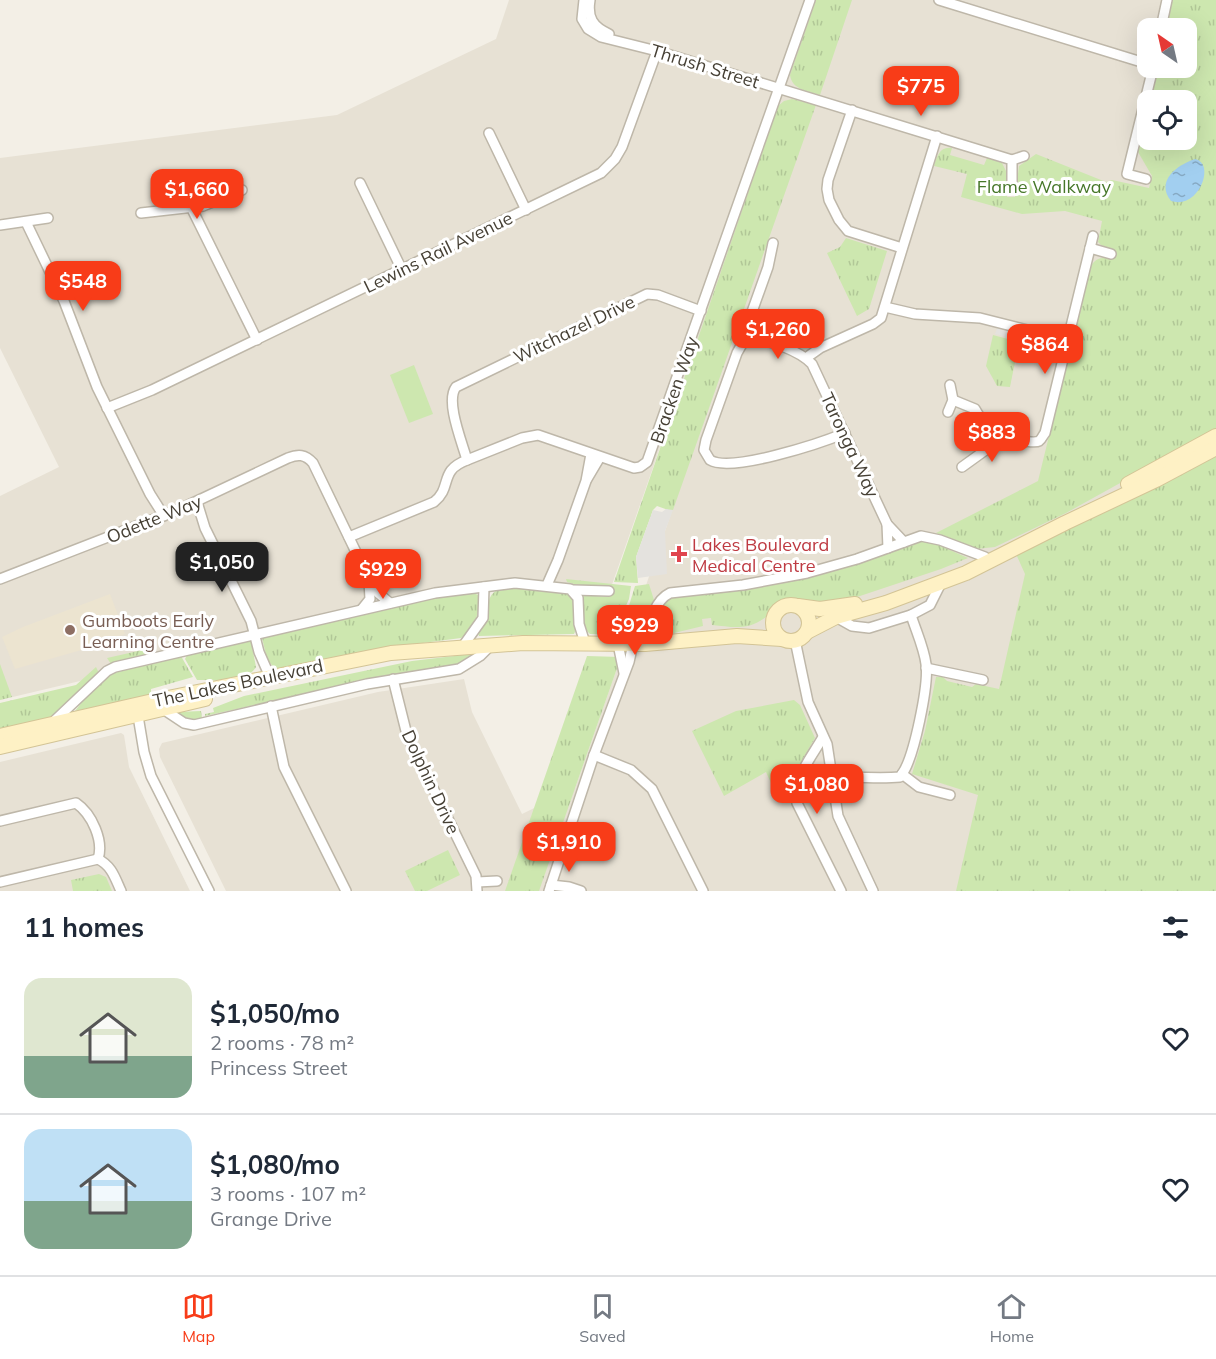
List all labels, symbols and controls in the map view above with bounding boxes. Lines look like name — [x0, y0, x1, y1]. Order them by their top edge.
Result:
north arrow — [1137, 18, 1197, 78]
map controls — [1137, 18, 1197, 150]
street label: Thrush Street — [648, 39, 762, 93]
pin: $775 — [885, 66, 957, 117]
text: $775 — [897, 73, 945, 98]
button: locate — [1137, 90, 1197, 150]
pin: $1,660 — [148, 169, 246, 220]
park label: Flame Walkway — [977, 175, 1112, 198]
text: $1,660 — [165, 176, 229, 201]
street label: Lewins Rail Avenue — [360, 206, 516, 298]
pin: $548 — [47, 261, 119, 312]
text: $548 — [59, 268, 107, 293]
street label: Witchazel Drive — [510, 290, 638, 368]
pin: $1,260 — [729, 309, 827, 360]
text: $1,260 — [746, 316, 810, 341]
pin: $864 — [1009, 324, 1081, 375]
text: $864 — [1021, 331, 1069, 356]
street label: Bracken Way — [645, 333, 703, 447]
street label: Taronga Way — [816, 389, 885, 502]
pin: $883 — [956, 412, 1028, 463]
text: $883 — [968, 419, 1016, 444]
street label: Odette Way — [103, 489, 205, 548]
place label: Lakes Boulevard Medical Centre — [692, 533, 829, 577]
pin: $1,050 — [173, 542, 271, 593]
marker: Lakes Boulevard Medical Centre — [670, 545, 688, 563]
text: $1,050 — [190, 549, 254, 574]
pin: $929 — [347, 549, 419, 600]
text: $929 — [359, 556, 407, 581]
pin: $929 — [599, 605, 671, 656]
place label: Gumboots Early Learning Centre — [82, 609, 215, 653]
text: $929 — [611, 612, 659, 637]
marker: Gumboots Early Learning Centre — [63, 623, 77, 637]
street label: The Lakes Boulevard — [151, 654, 325, 712]
street label: Dolphin Drive — [397, 726, 465, 838]
pin: $1,080 — [768, 764, 866, 815]
text: $1,080 — [785, 771, 849, 796]
pin: $1,910 — [520, 822, 618, 873]
text: $1,910 — [537, 829, 601, 854]
text: 11 homes — [24, 911, 144, 944]
icon: filters — [1159, 911, 1192, 944]
text: $1,050/mo — [210, 997, 340, 1030]
icon: home — [72, 1002, 144, 1074]
icon: heart — [1159, 1022, 1192, 1055]
text: 2 rooms · 78 m² — [210, 1030, 354, 1055]
text: Princess Street — [210, 1055, 348, 1080]
text: $1,080/mo — [210, 1148, 340, 1181]
icon: home — [72, 1153, 144, 1225]
icon: heart — [1159, 1173, 1192, 1206]
text: 3 rooms · 107 m² — [210, 1181, 366, 1206]
text: Grange Drive — [210, 1206, 332, 1231]
tab: Map — [182, 1290, 215, 1346]
tab: Saved — [579, 1290, 626, 1346]
tab: Home — [990, 1290, 1034, 1346]

